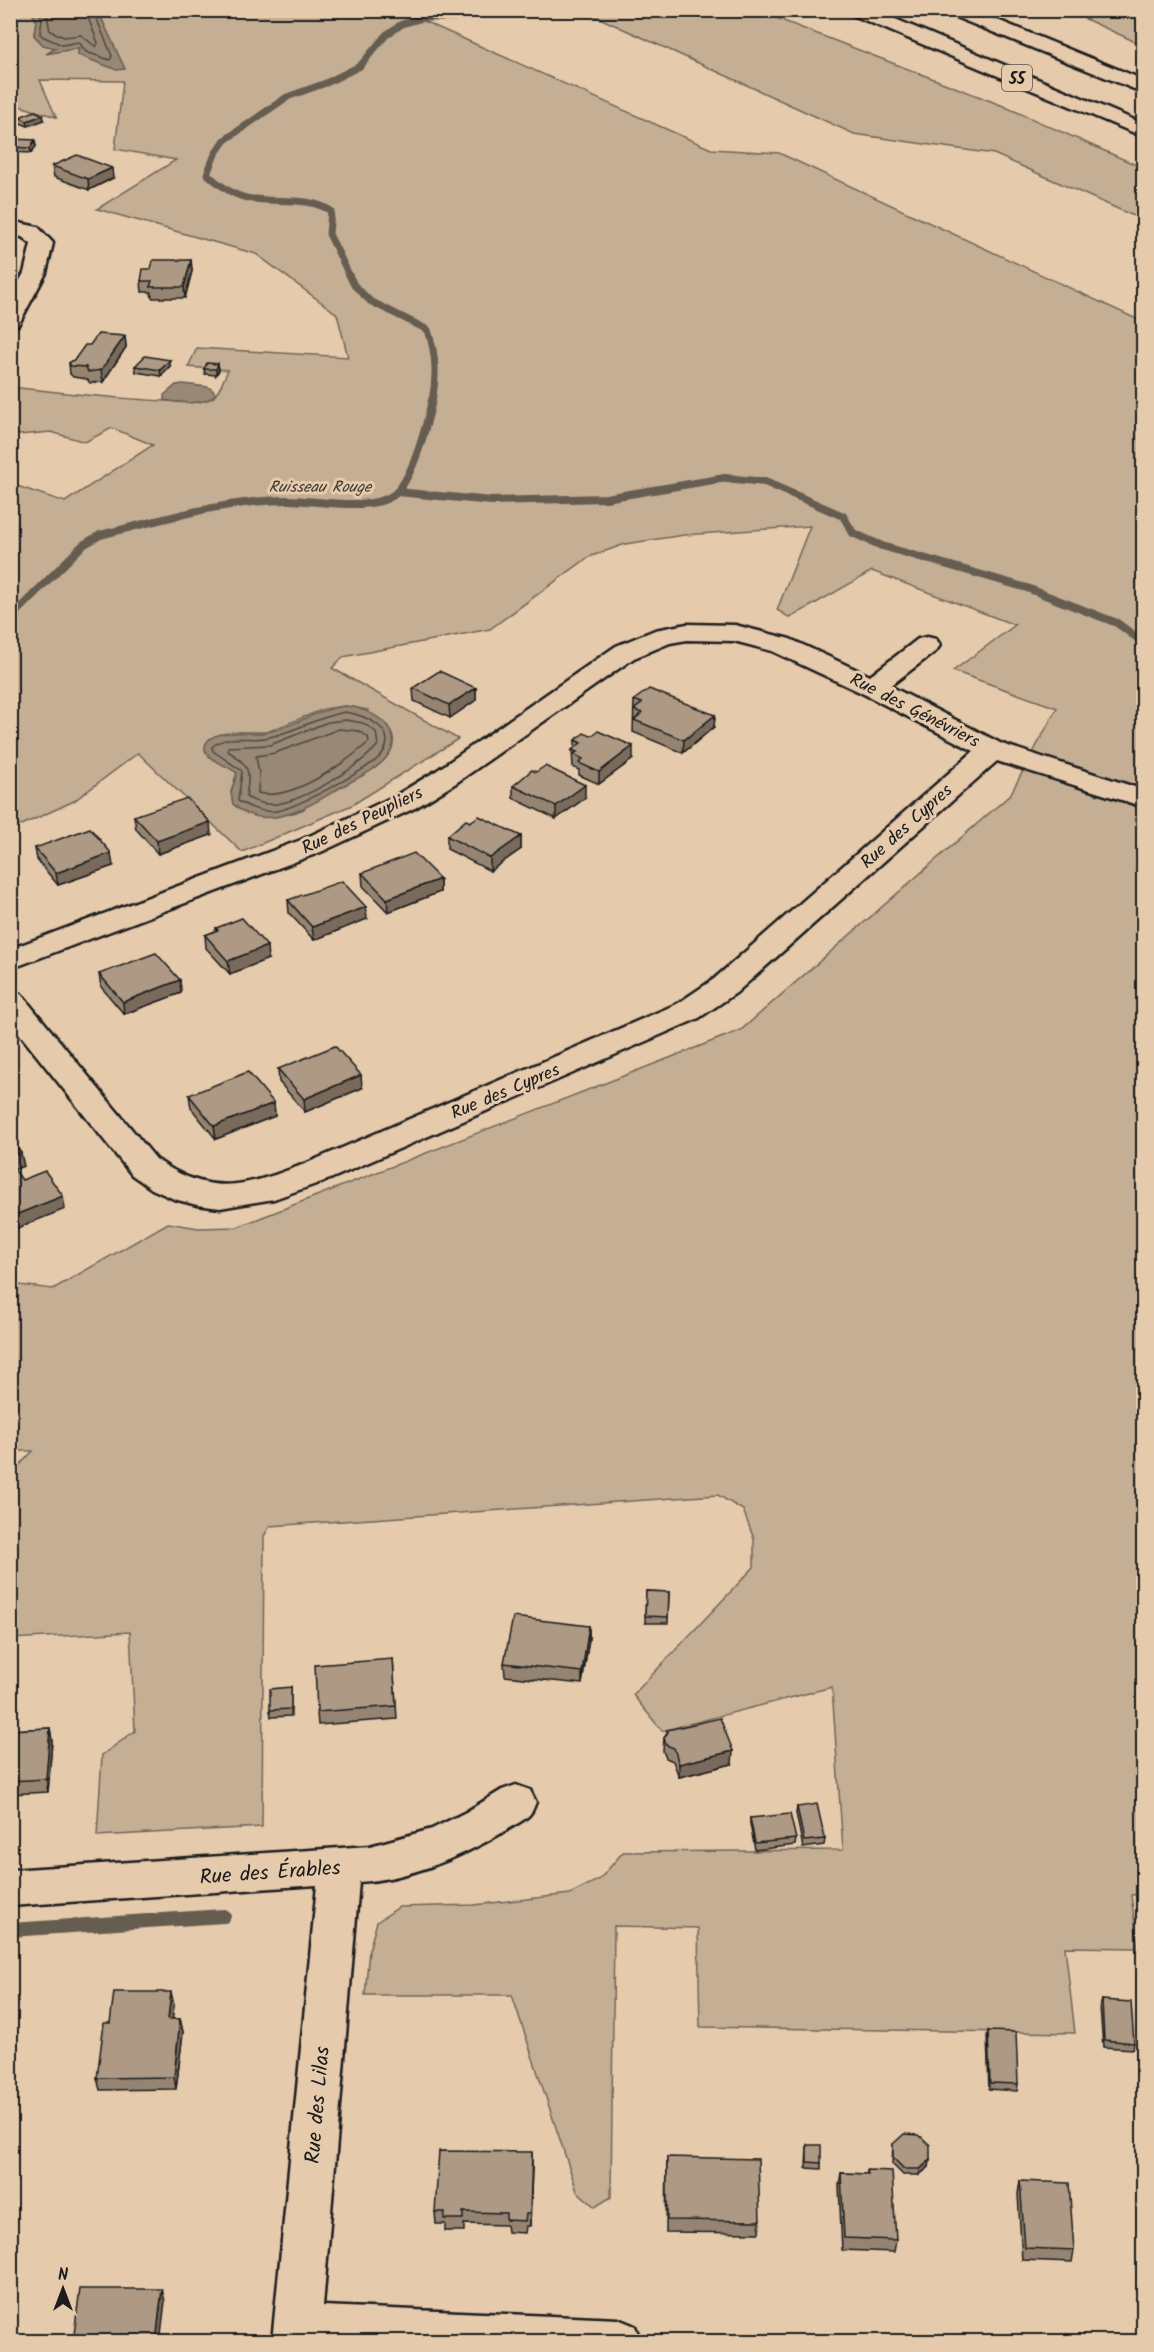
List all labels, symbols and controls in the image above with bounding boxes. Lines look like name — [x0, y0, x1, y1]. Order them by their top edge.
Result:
road number: 55 — [1002, 65, 1032, 91]
water label: Ruisseau Rouge — [269, 475, 373, 500]
street label: Rue des Génévriers — [844, 666, 985, 757]
street label: Rue des Cypres — [854, 777, 960, 877]
street label: Rue des Peupliers — [297, 779, 429, 863]
street label: Rue des Cypres — [447, 1056, 565, 1128]
street label: Rue des Érables — [199, 1852, 342, 1895]
street label: Rue des Lilas — [297, 2045, 340, 2165]
north arrow — [33, 2259, 93, 2319]
text: N — [58, 2263, 68, 2288]

